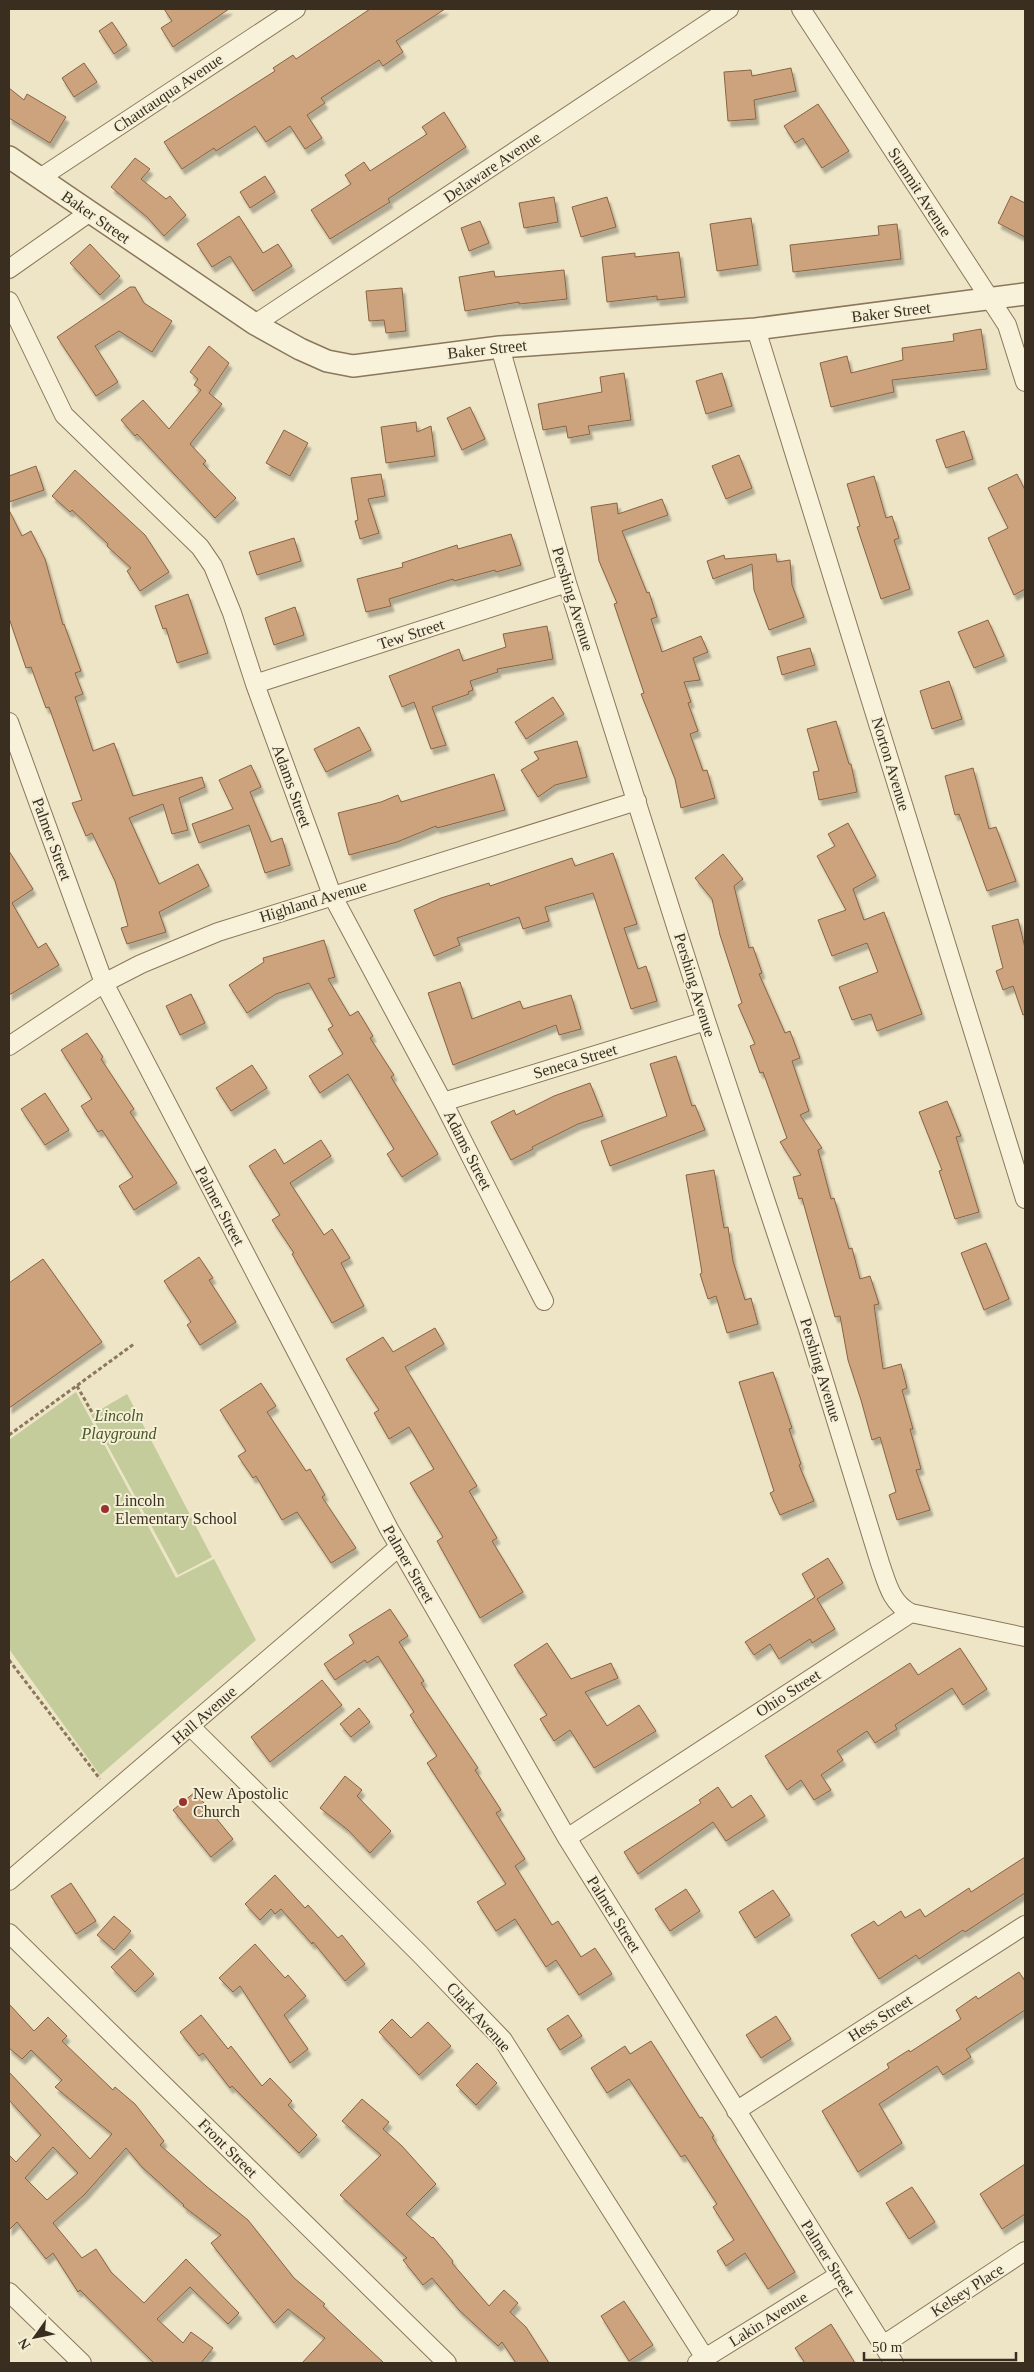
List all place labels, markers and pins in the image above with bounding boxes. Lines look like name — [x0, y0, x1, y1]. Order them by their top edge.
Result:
place label: Lincoln Elementary School — [115, 1492, 238, 1528]
marker: Lincoln Elementary School — [99, 1503, 111, 1515]
place label: New Apostolic Church — [193, 1785, 289, 1820]
marker: New Apostolic Church — [177, 1796, 189, 1808]

